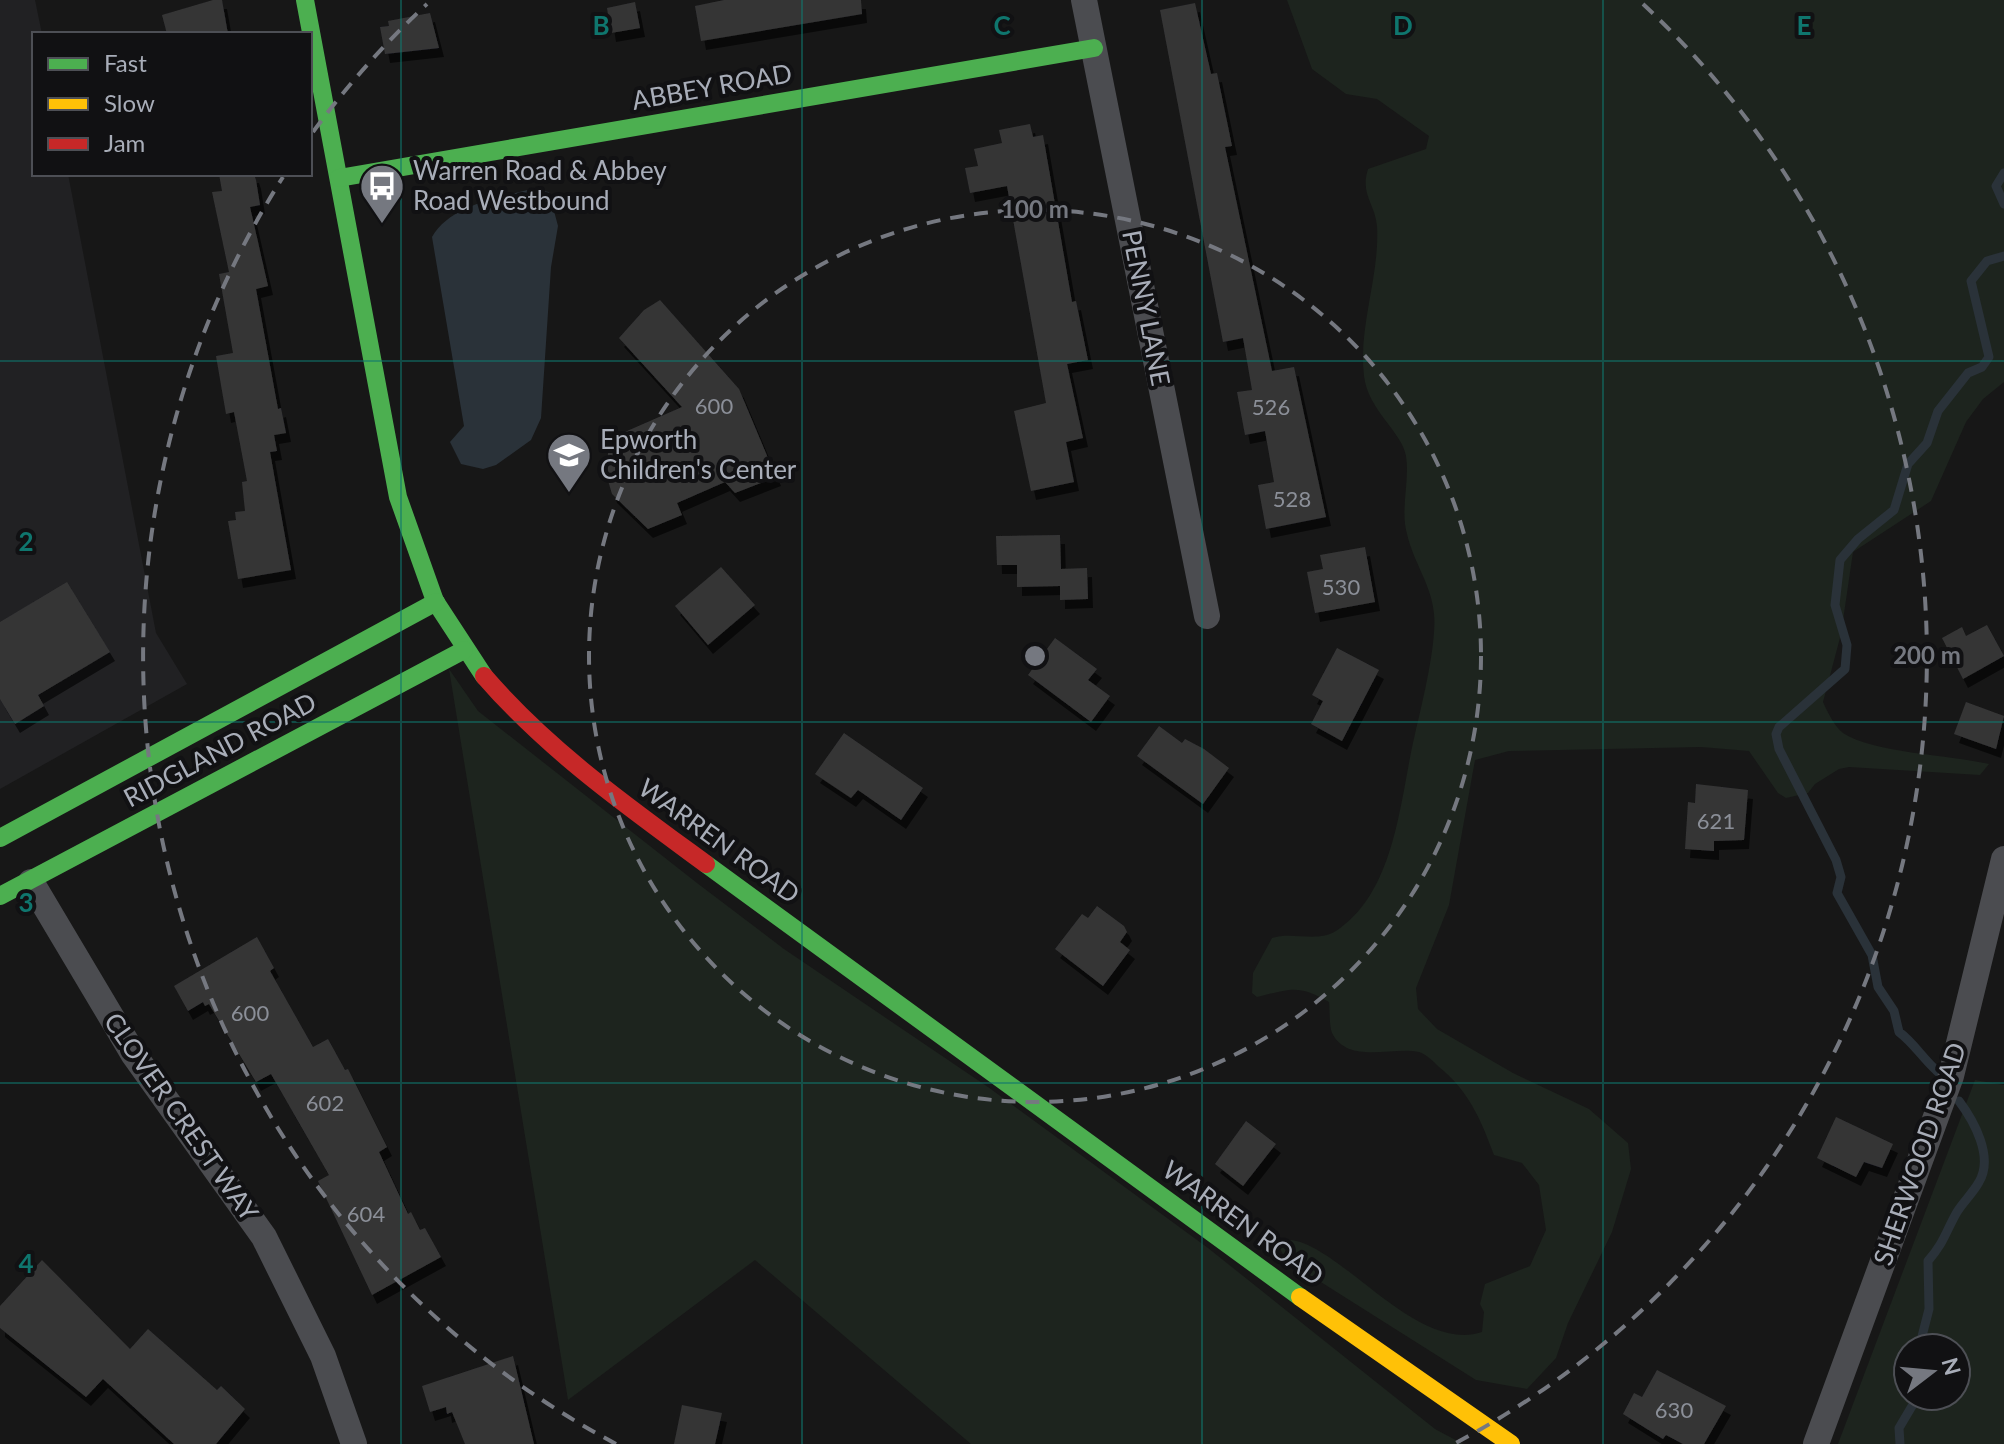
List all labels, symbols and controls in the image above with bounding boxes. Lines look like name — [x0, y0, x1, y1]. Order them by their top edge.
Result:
text: B — [592, 9, 610, 41]
text: C — [993, 9, 1011, 41]
text: D — [1393, 9, 1413, 41]
text: E — [1797, 9, 1811, 41]
legend — [32, 32, 312, 176]
text: Fast — [104, 48, 147, 77]
street label: ABBEY ROAD — [629, 56, 794, 116]
text: Slow — [104, 88, 155, 117]
text: Jam — [104, 128, 145, 157]
place label: Warren Road & Abbey Road Westbound — [413, 154, 667, 216]
bus stop icon: Warren Road & Abbey Road Westbound — [358, 162, 406, 225]
text: 100 m — [1001, 194, 1069, 223]
street label: PENNY LANE — [1116, 227, 1178, 388]
house number: 600 — [695, 392, 733, 419]
house number: 526 — [1252, 393, 1290, 420]
place label: Epworth Children's Center — [600, 423, 797, 485]
school or university icon: Epworth Children's Center — [545, 431, 593, 494]
house number: 528 — [1273, 485, 1311, 512]
text: 2 — [18, 525, 34, 557]
house number: 530 — [1322, 573, 1360, 600]
text: 200 m — [1893, 640, 1961, 669]
centre of rings — [1021, 642, 1049, 670]
street label: RIDGLAND ROAD — [118, 685, 321, 813]
street label: WARREN ROAD — [633, 771, 806, 909]
house number: 621 — [1697, 807, 1735, 834]
text: 3 — [18, 886, 34, 918]
house number: 600 — [231, 999, 269, 1026]
street label: CLOVER CREST WAY — [98, 1006, 266, 1227]
street label: SHERWOOD ROAD — [1866, 1038, 1972, 1269]
house number: 602 — [306, 1089, 344, 1116]
street label: WARREN ROAD — [1157, 1153, 1330, 1291]
house number: 604 — [347, 1200, 385, 1227]
text: 4 — [18, 1247, 34, 1279]
north arrow — [1892, 1332, 1972, 1412]
text: N — [1936, 1354, 1967, 1378]
house number: 630 — [1655, 1396, 1693, 1423]

